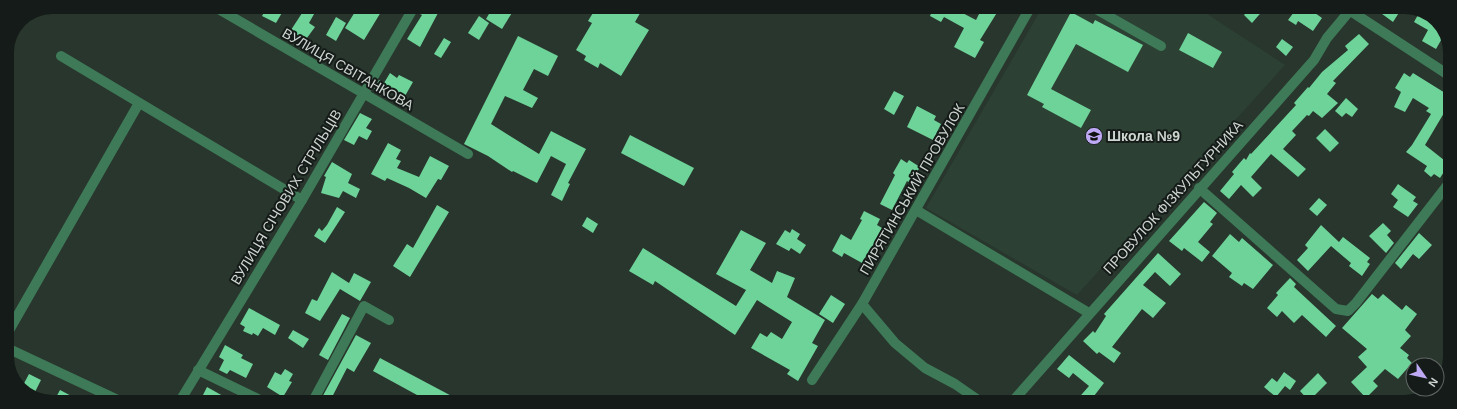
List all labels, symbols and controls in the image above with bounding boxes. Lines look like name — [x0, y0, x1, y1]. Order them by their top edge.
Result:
street label: ВУЛИЦЯ СВІТАНКОВА — [280, 25, 417, 113]
street label: ПИРЯТИНСЬКИЙ ПРОВУЛОК — [855, 99, 968, 277]
street label: ВУЛИЦЯ СІЧОВИХ СТРІЛЬЦІВ — [227, 107, 345, 287]
street label: ПРОВУЛОК ФІЗКУЛЬТУРНИКА — [1100, 117, 1246, 277]
school or university icon: Школа №9 — [1084, 126, 1104, 146]
place label: Школа №9 — [1107, 128, 1180, 144]
north arrow — [1405, 357, 1445, 397]
text: N — [1426, 376, 1440, 389]

